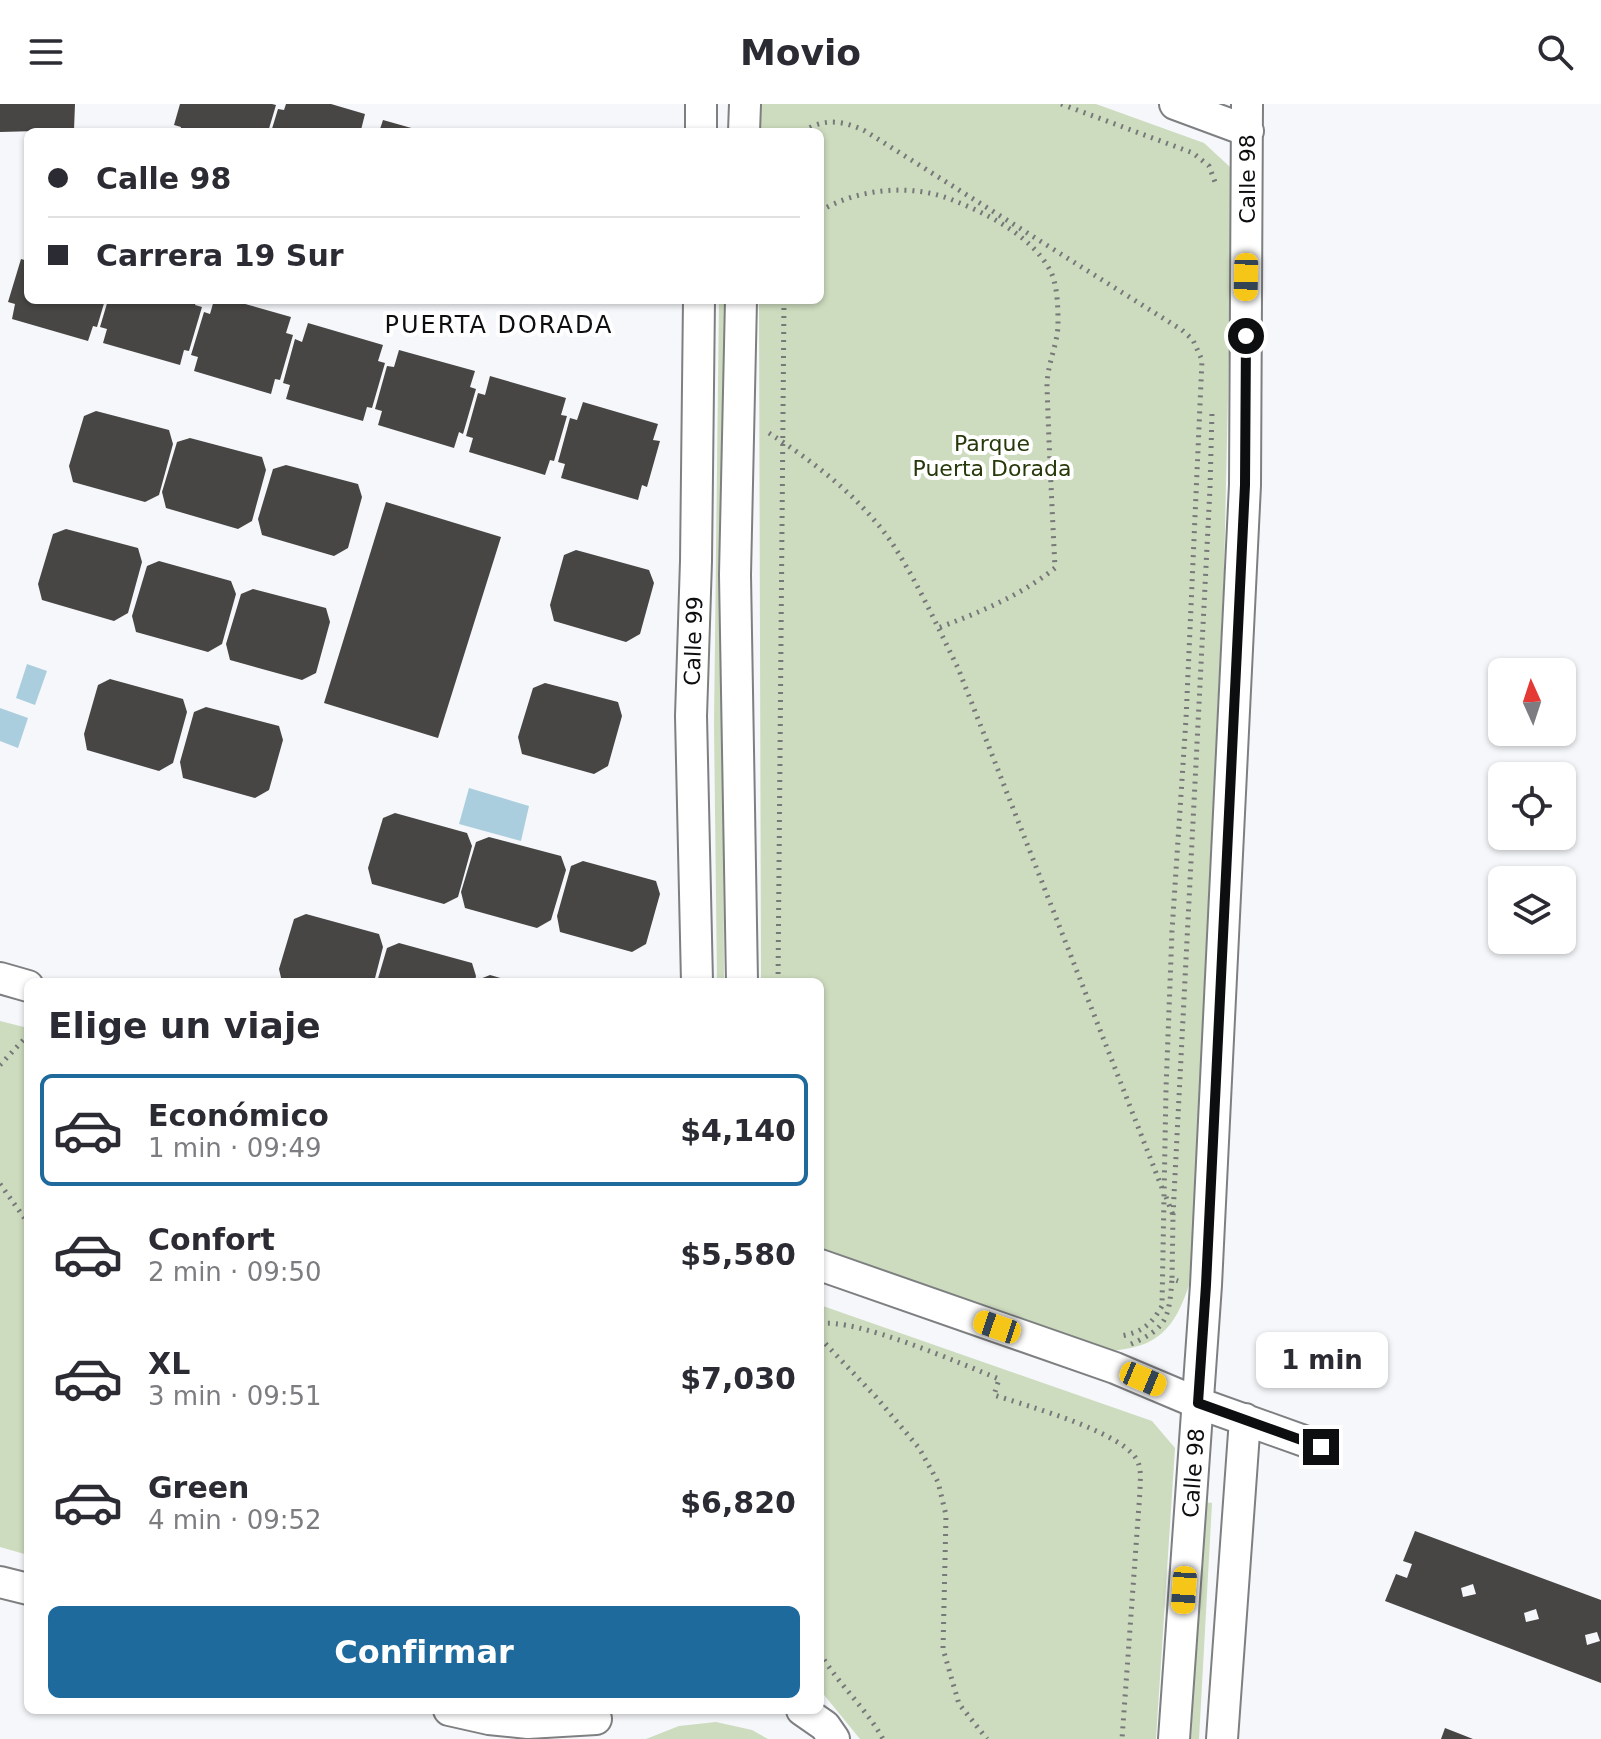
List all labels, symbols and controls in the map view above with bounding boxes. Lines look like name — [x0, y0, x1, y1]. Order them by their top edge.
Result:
icon: menu — [24, 30, 68, 74]
icon: search — [1533, 30, 1577, 74]
text: Movio — [740, 32, 861, 73]
street label: Calle 98 — [1235, 134, 1260, 224]
text: Calle 98 — [96, 161, 231, 196]
text: Carrera 19 Sur — [96, 238, 344, 273]
car — [1234, 253, 1258, 301]
district label: PUERTA DORADA — [385, 311, 613, 339]
route start — [1228, 318, 1264, 354]
park label: Parque Puerta Dorada — [913, 431, 1071, 481]
street label: Calle 99 — [679, 596, 708, 686]
north arrow — [1488, 658, 1576, 746]
map controls — [1488, 658, 1576, 954]
button: locate — [1488, 762, 1576, 850]
button: layers — [1488, 866, 1576, 954]
text: Elige un viaje — [48, 1005, 321, 1046]
icon: car — [52, 1094, 124, 1166]
text: Económico — [148, 1098, 329, 1133]
text: $4,140 — [680, 1113, 796, 1148]
text: 1 min · 09:49 — [148, 1133, 322, 1163]
icon: car — [52, 1218, 124, 1290]
text: Confort — [148, 1222, 275, 1257]
text: $5,580 — [680, 1237, 796, 1272]
text: 2 min · 09:50 — [148, 1257, 322, 1287]
car — [970, 1308, 1024, 1346]
callout: 1 min — [1255, 1331, 1387, 1387]
icon: car — [52, 1342, 124, 1414]
text: 1 min — [1281, 1345, 1363, 1375]
text: XL — [148, 1346, 190, 1381]
car — [1116, 1359, 1170, 1399]
text: $7,030 — [680, 1361, 796, 1396]
text: 3 min · 09:51 — [148, 1381, 322, 1411]
street label: Calle 98 — [1178, 1427, 1209, 1519]
route end — [1303, 1429, 1339, 1465]
icon: car — [52, 1466, 124, 1538]
text: Green — [148, 1470, 249, 1505]
text: $6,820 — [680, 1485, 796, 1520]
text: 4 min · 09:52 — [148, 1505, 322, 1535]
car — [1170, 1565, 1198, 1615]
button: Confirmar — [48, 1606, 800, 1698]

